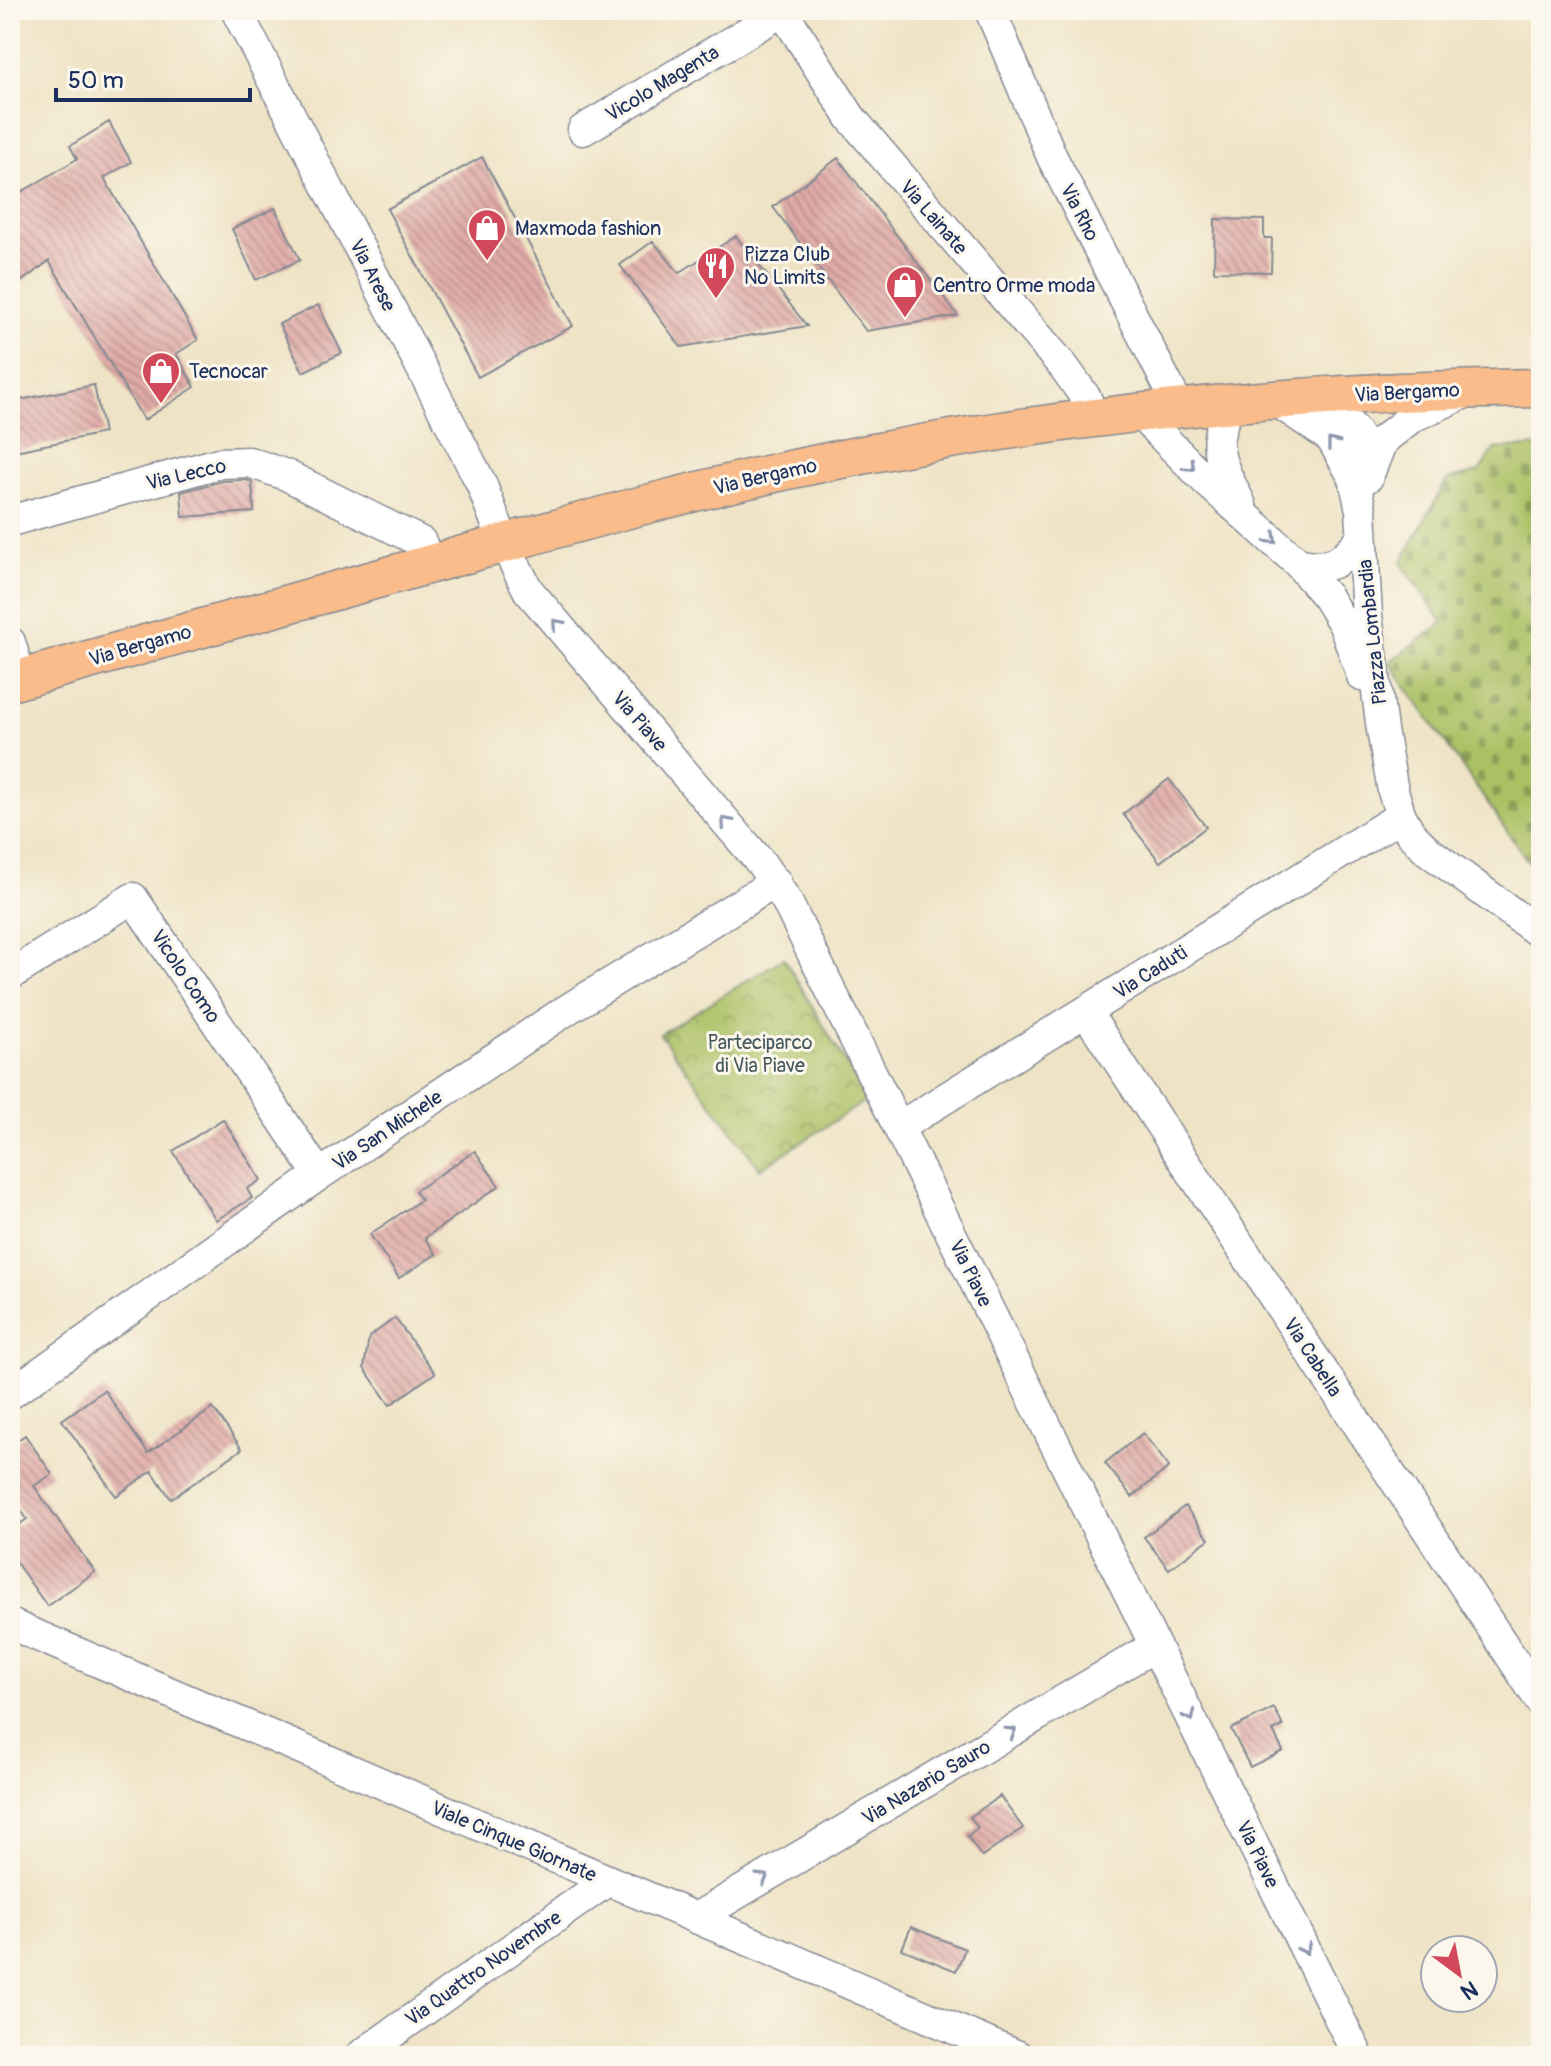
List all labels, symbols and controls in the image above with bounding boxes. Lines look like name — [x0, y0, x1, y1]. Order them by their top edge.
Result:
street label: Vicolo Magenta — [601, 40, 724, 127]
scale bar — [56, 52, 250, 102]
text: 50 m — [68, 66, 124, 95]
street label: Via Lainate — [894, 175, 973, 260]
street label: Via Rho — [1055, 179, 1105, 245]
shop icon: Maxmoda fashion — [466, 207, 508, 262]
place label: Maxmoda fashion — [515, 216, 661, 241]
street label: Via Arese — [344, 235, 401, 316]
place label: Pizza Club No Limits — [744, 242, 830, 290]
restaurant icon: Pizza Club No Limits — [695, 245, 737, 300]
shop icon: Centro Orme moda — [884, 264, 926, 319]
place label: Centro Orme moda — [933, 273, 1095, 298]
shop icon: Tecnocar — [140, 350, 182, 405]
place label: Tecnocar — [189, 359, 268, 384]
street label: Via Bergamo — [1354, 377, 1461, 408]
one-way arrow — [1327, 438, 1342, 452]
street label: Via Bergamo — [711, 452, 820, 501]
street label: Via Lecco — [144, 453, 229, 496]
one-way arrow — [1181, 456, 1195, 471]
one-way arrow — [1263, 529, 1277, 544]
street label: Piazza Lombardia — [1352, 558, 1393, 706]
street label: Via Bergamo — [86, 619, 194, 672]
one-way arrow — [552, 619, 567, 634]
street label: Via Piave — [607, 686, 673, 757]
one-way arrow — [721, 817, 736, 831]
street label: Vicolo Como — [145, 925, 226, 1028]
street label: Via Caduti — [1109, 940, 1192, 1005]
park label: Parteciparco di Via Piave — [707, 1030, 813, 1078]
street label: Via San Michele — [328, 1084, 447, 1176]
street label: Via Piave — [944, 1235, 998, 1311]
street label: Via Cabella — [1278, 1313, 1347, 1402]
one-way arrow — [1180, 1708, 1196, 1722]
one-way arrow — [1002, 1726, 1017, 1741]
street label: Via Nazario Sauro — [857, 1734, 995, 1831]
street label: Viale Cinque Giornate — [427, 1795, 600, 1888]
street label: Via Piave — [1231, 1816, 1285, 1892]
one-way arrow — [754, 1872, 769, 1888]
street label: Via Quattro Novembre — [400, 1905, 566, 2032]
north arrow — [1419, 1934, 1499, 2014]
one-way arrow — [1295, 1941, 1311, 1956]
text: N — [1455, 1974, 1483, 2006]

